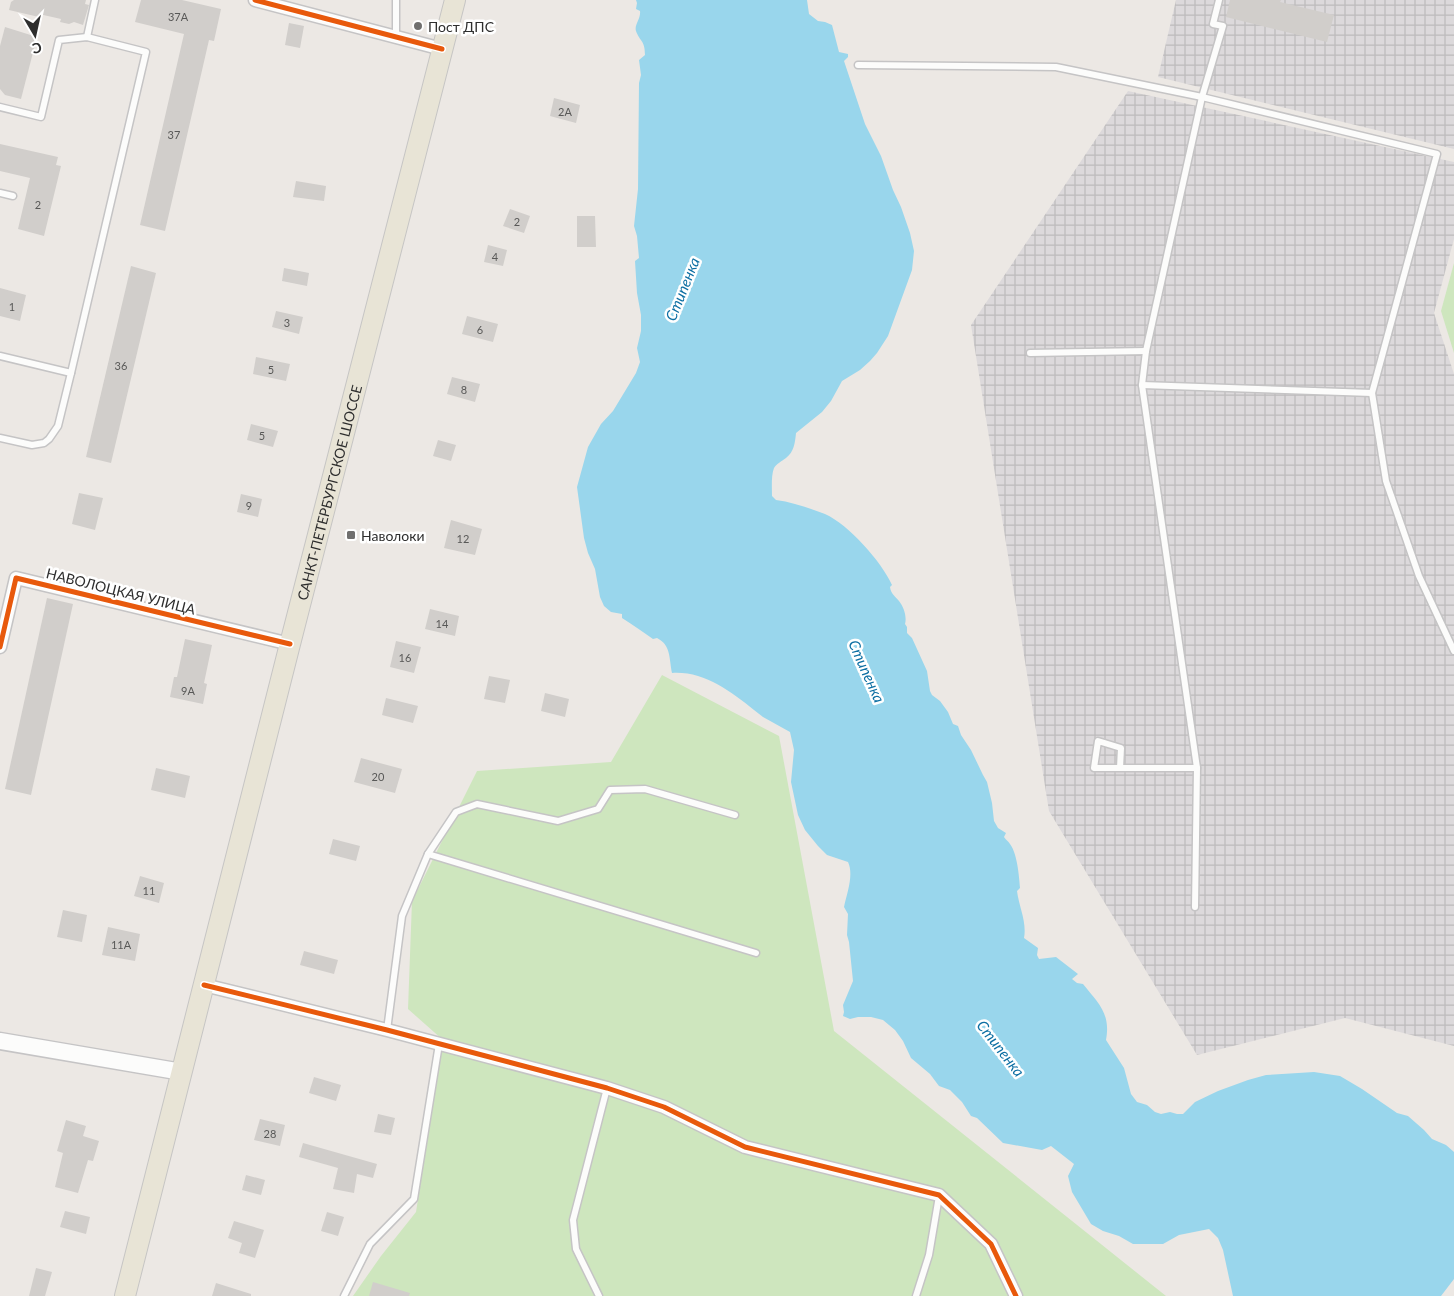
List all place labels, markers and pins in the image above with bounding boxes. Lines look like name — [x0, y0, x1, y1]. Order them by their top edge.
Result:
place label: Пост ДПС — [428, 18, 495, 35]
marker: Пост ДПС — [412, 20, 424, 32]
place label: Наволоки — [361, 527, 425, 544]
marker: Наволоки — [345, 529, 357, 541]

